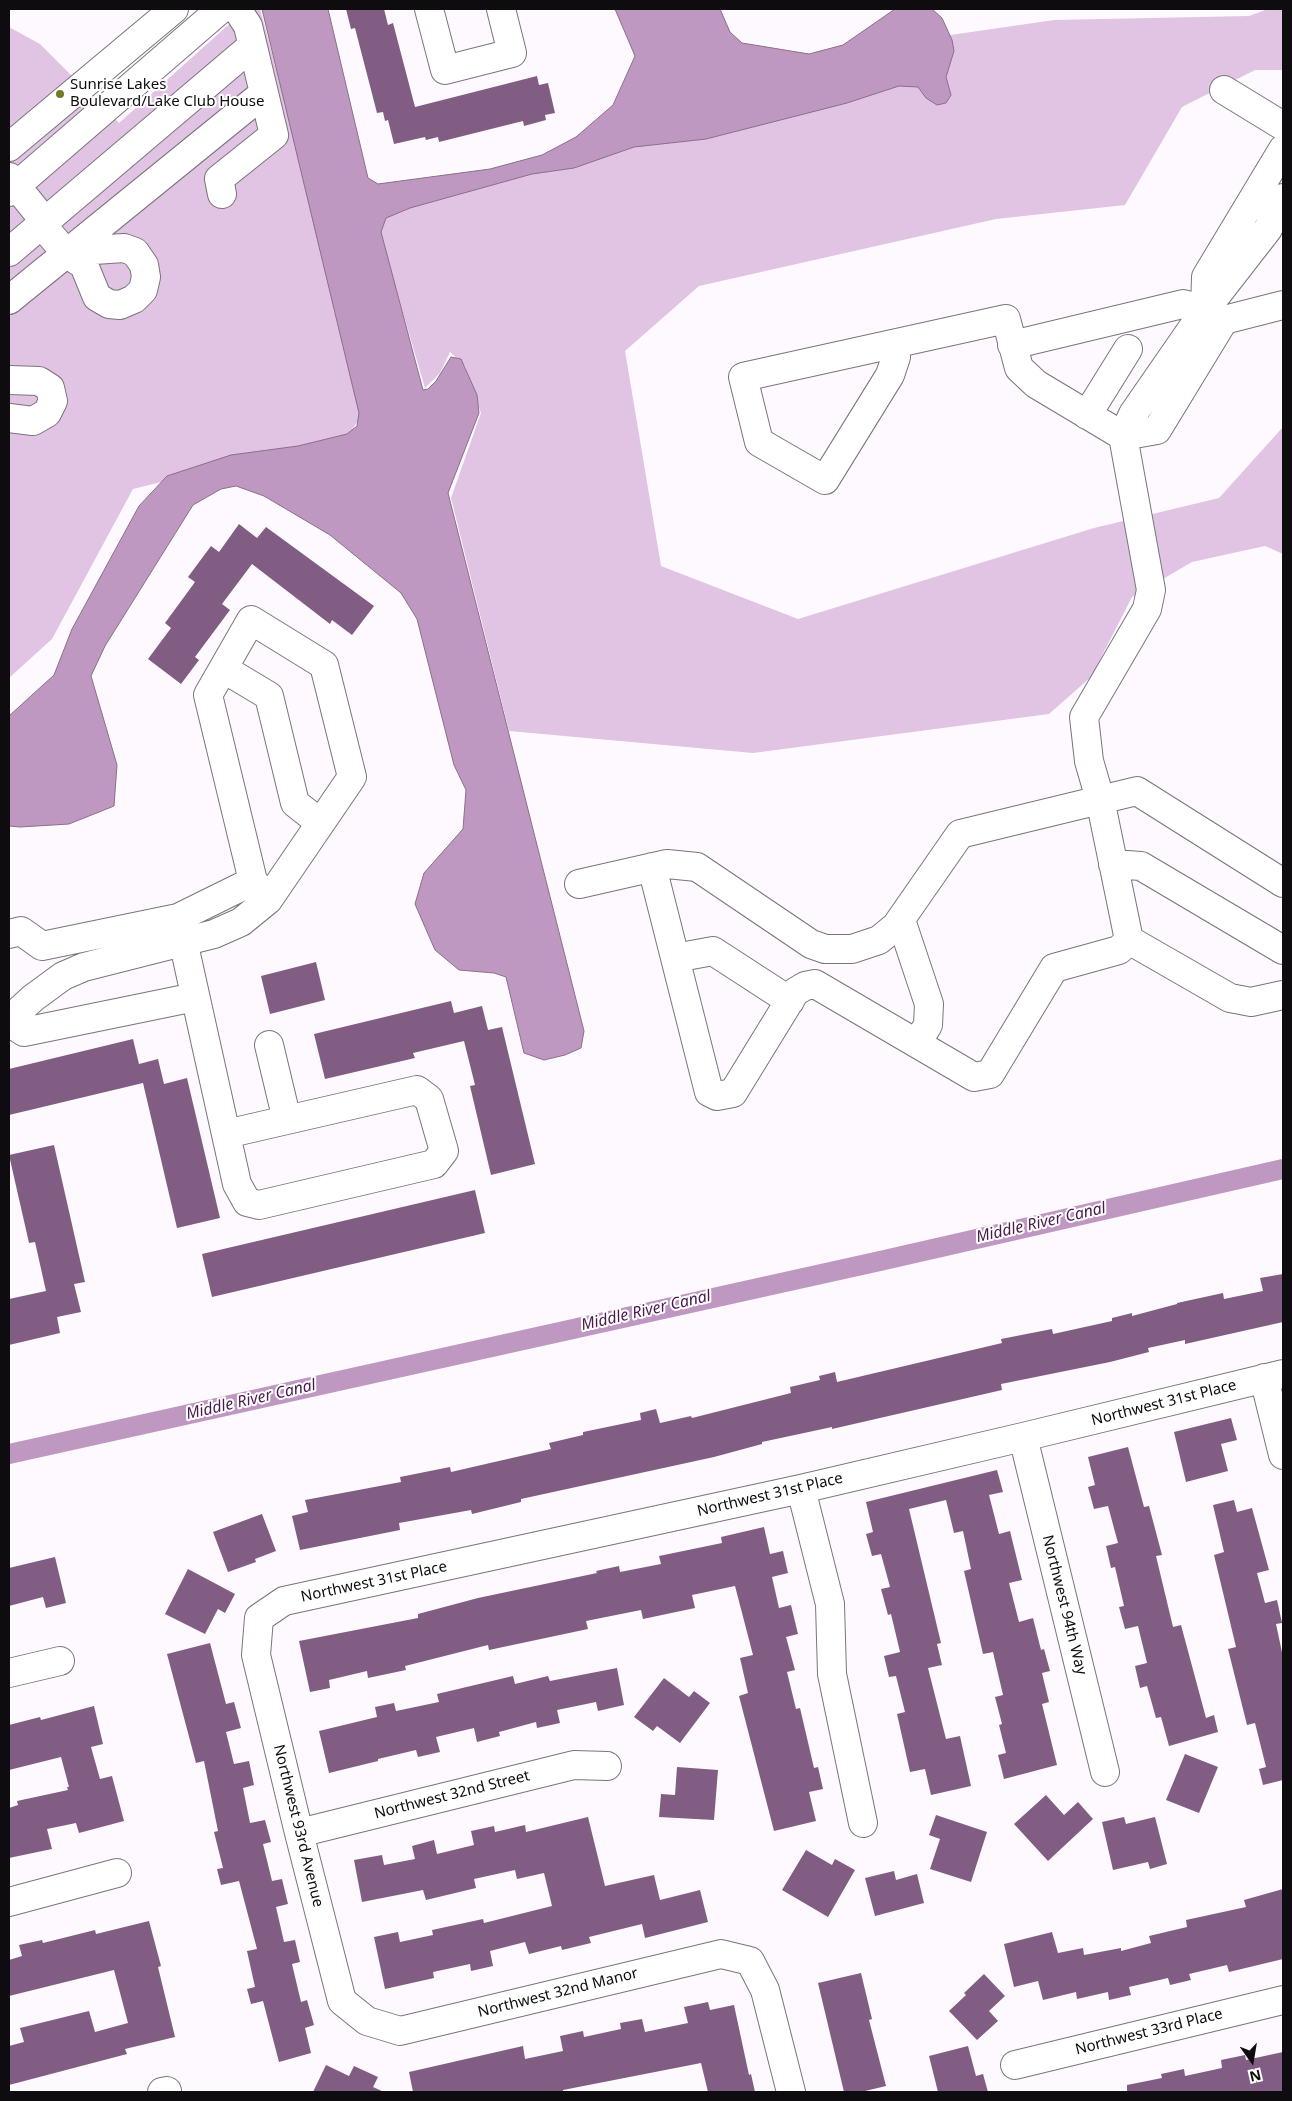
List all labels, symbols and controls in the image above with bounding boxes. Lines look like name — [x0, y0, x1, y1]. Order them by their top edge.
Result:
place label: Sunrise Lakes Boulevard/Lake Club House — [70, 76, 264, 111]
marker: Sunrise Lakes Boulevard/Lake Club House — [54, 88, 66, 100]
water label: Middle River Canal — [974, 1199, 1108, 1247]
water label: Middle River Canal — [579, 1287, 713, 1335]
water label: Middle River Canal — [184, 1376, 318, 1424]
street label: Northwest 31st Place — [1090, 1376, 1238, 1430]
street label: Northwest 31st Place — [695, 1469, 845, 1521]
street label: Northwest 94th Way — [1038, 1533, 1090, 1677]
street label: Northwest 31st Place — [299, 1558, 449, 1606]
street label: Northwest 93rd Avenue — [269, 1743, 327, 1909]
street label: Northwest 32nd Street — [372, 1767, 532, 1823]
street label: Northwest 32nd Manor — [476, 1964, 640, 2022]
street label: Northwest 33rd Place — [1073, 2005, 1225, 2059]
north arrow — [1227, 2036, 1277, 2086]
text: N — [1248, 2066, 1263, 2087]

